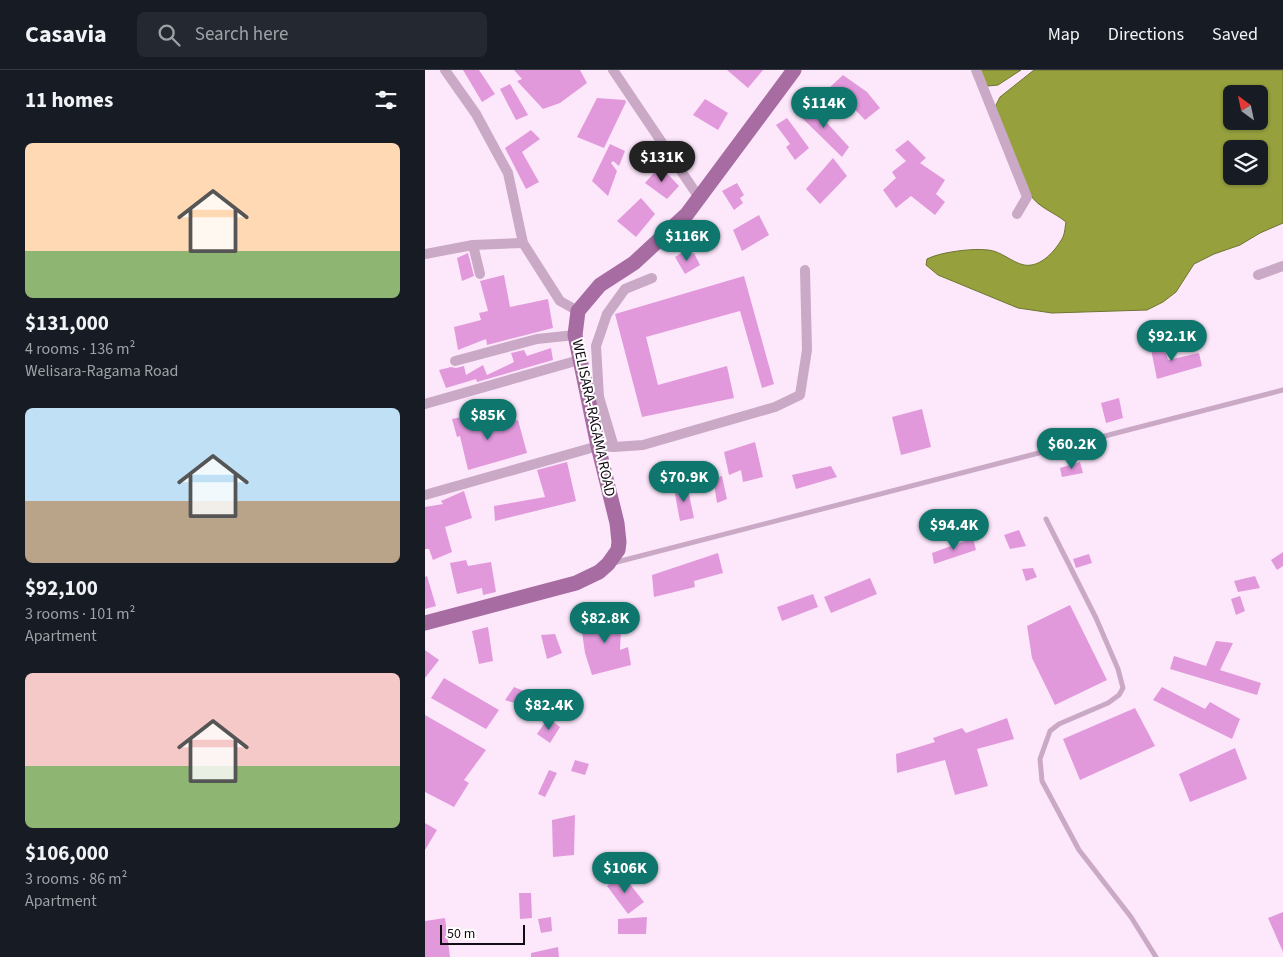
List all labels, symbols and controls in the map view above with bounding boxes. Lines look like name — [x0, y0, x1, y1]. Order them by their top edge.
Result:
search box — [137, 12, 487, 57]
text: Casavia — [25, 17, 107, 52]
icon: search — [155, 21, 183, 49]
text: Search here — [195, 21, 288, 48]
text: Map — [1048, 22, 1080, 47]
text: Directions — [1108, 22, 1184, 47]
text: Saved — [1212, 22, 1258, 47]
text: 11 homes — [25, 85, 113, 115]
north arrow — [1223, 85, 1267, 130]
map controls — [1223, 85, 1268, 185]
icon: filters — [372, 86, 400, 114]
pin: $114K — [789, 87, 859, 129]
text: $114K — [802, 92, 846, 114]
pin: $131K — [627, 140, 697, 183]
button: layers — [1223, 140, 1268, 185]
text: $131K — [640, 146, 684, 168]
icon: home — [168, 176, 258, 266]
pin: $116K — [652, 220, 722, 262]
text: $116K — [665, 225, 709, 247]
text: $131,000 — [25, 308, 109, 338]
pin: $92.1K — [1131, 320, 1213, 362]
text: $92.1K — [1148, 325, 1196, 347]
text: 4 rooms · 136 m² — [25, 338, 135, 360]
street label: WELISARA-RAGAMA ROAD — [567, 338, 620, 499]
text: Welisara-Ragama Road — [25, 360, 178, 382]
pin: $85K — [458, 398, 518, 441]
text: $85K — [470, 404, 506, 426]
pin: $60.2K — [1031, 428, 1113, 470]
text: $60.2K — [1048, 433, 1096, 455]
icon: home — [168, 441, 258, 531]
pin: $70.9K — [643, 460, 725, 503]
text: $70.9K — [660, 466, 708, 488]
pin: $94.4K — [913, 508, 995, 551]
text: $94.4K — [930, 514, 978, 536]
text: $92,100 — [25, 573, 98, 603]
pin: $82.8K — [564, 602, 646, 644]
text: 3 rooms · 101 m² — [25, 603, 135, 625]
text: $82.8K — [581, 607, 629, 629]
text: Apartment — [25, 625, 97, 647]
pin: $82.4K — [508, 688, 590, 731]
text: $82.4K — [525, 694, 573, 716]
icon: home — [168, 706, 258, 796]
text: $106,000 — [25, 838, 109, 868]
pin: $106K — [590, 852, 660, 894]
text: $106K — [603, 857, 647, 879]
text: 3 rooms · 86 m² — [25, 868, 127, 890]
text: Apartment — [25, 890, 97, 912]
scale bar — [440, 922, 525, 945]
text: 50 m — [447, 924, 475, 944]

